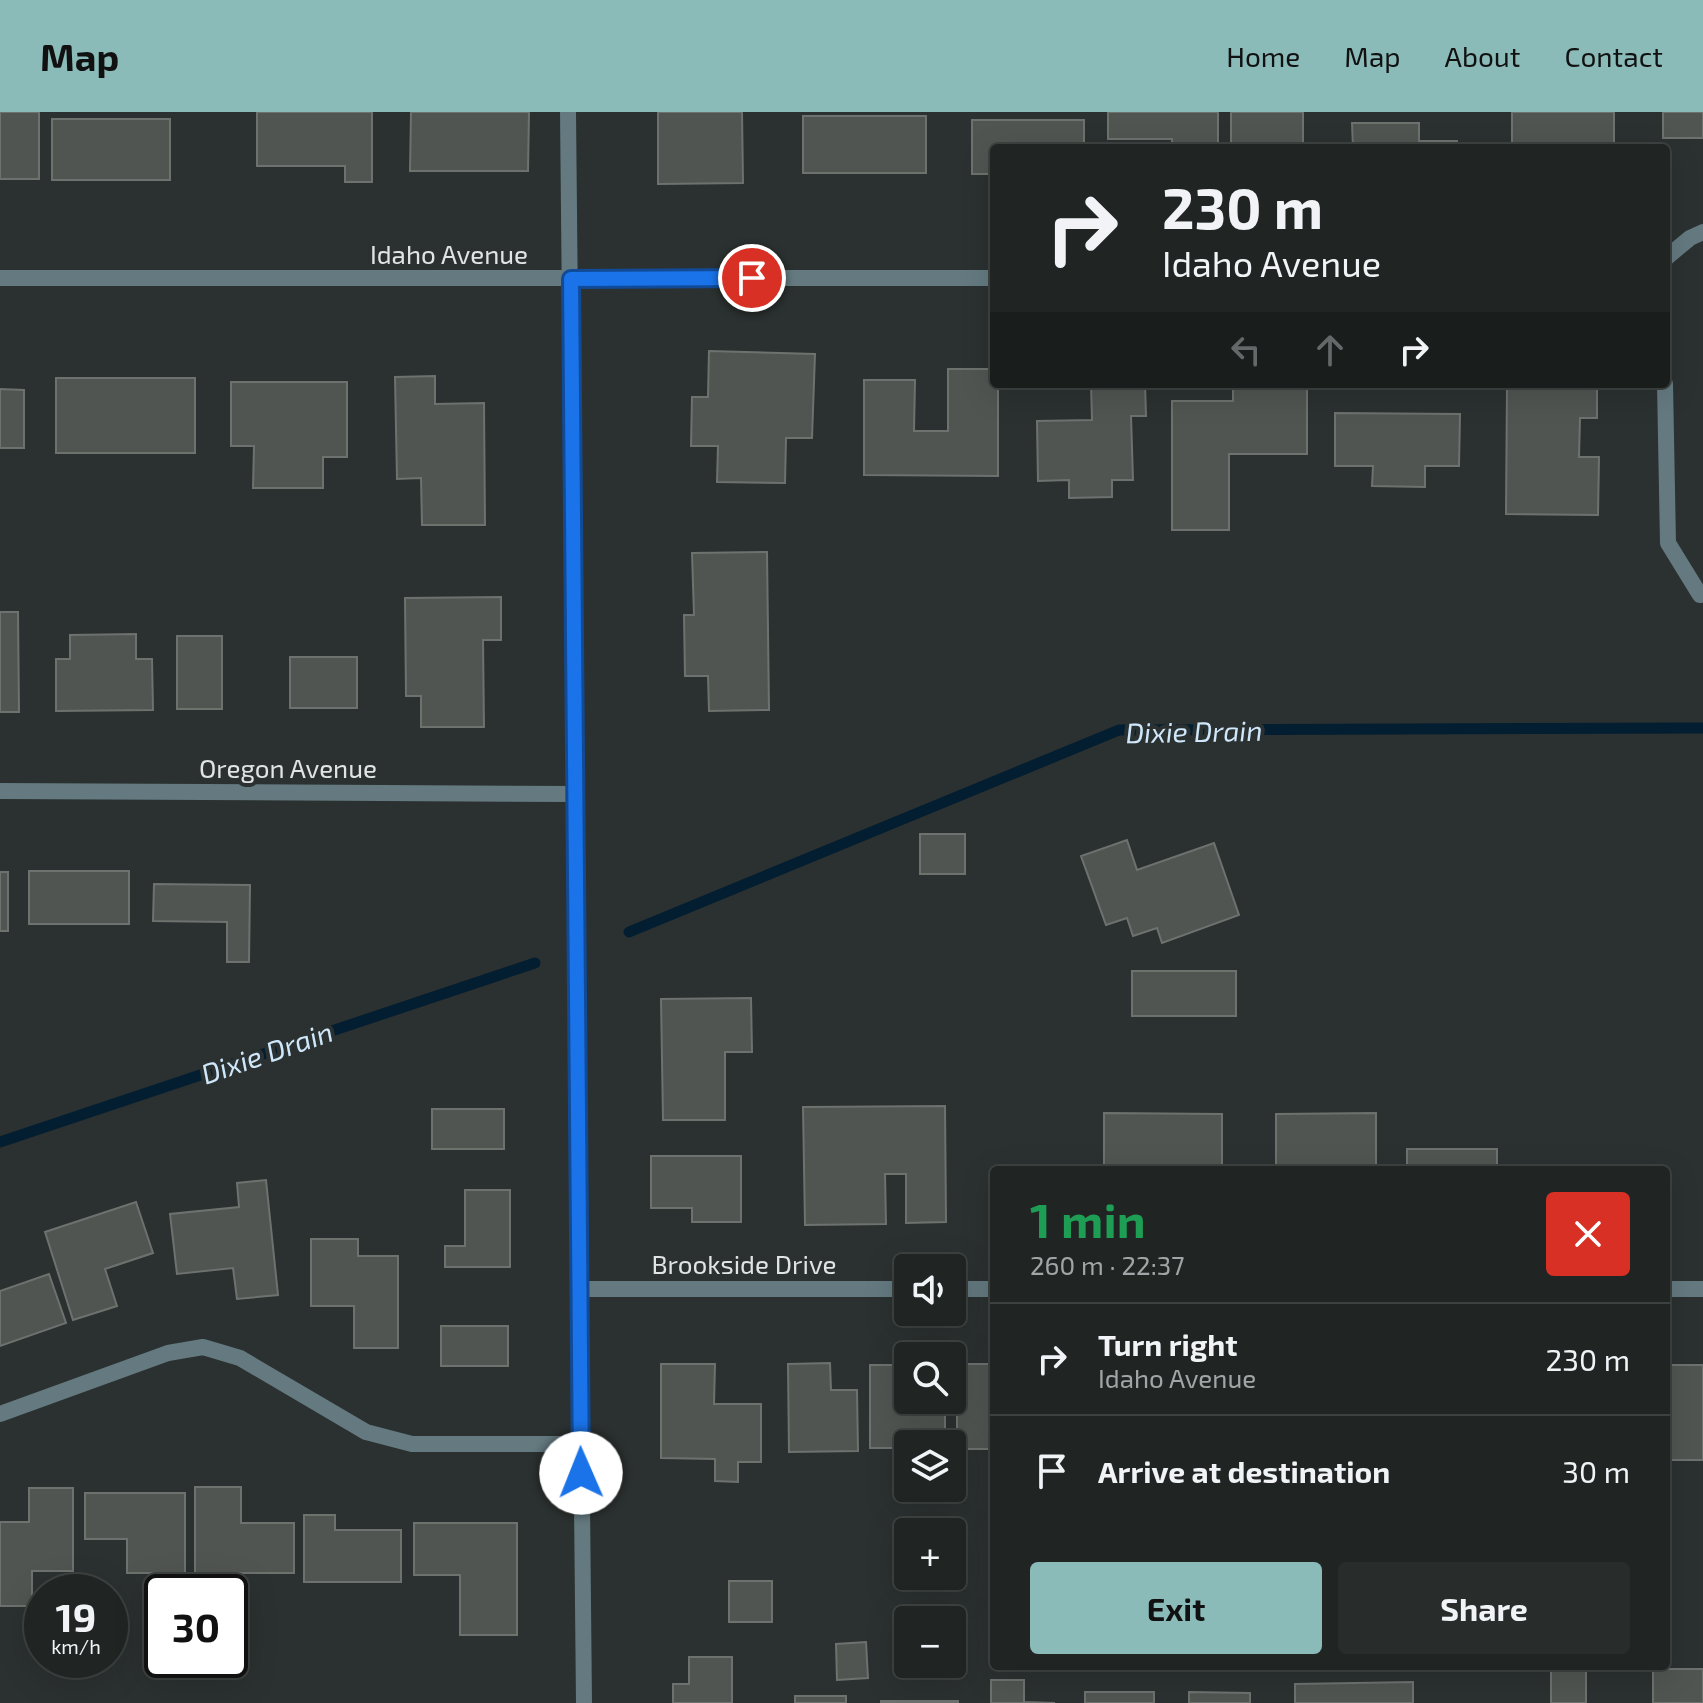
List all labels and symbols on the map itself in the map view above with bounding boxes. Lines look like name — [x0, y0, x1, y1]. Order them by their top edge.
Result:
street label: Idaho Avenue — [370, 238, 528, 269]
pin — [718, 244, 786, 312]
water label: Dixie Drain — [1125, 713, 1263, 749]
street label: Oregon Avenue — [199, 752, 377, 783]
water label: Dixie Drain — [196, 1014, 337, 1090]
street label: Brookside Drive — [651, 1248, 837, 1279]
position arrow — [539, 1431, 623, 1515]
speed limit sign: 30 — [144, 1574, 248, 1678]

